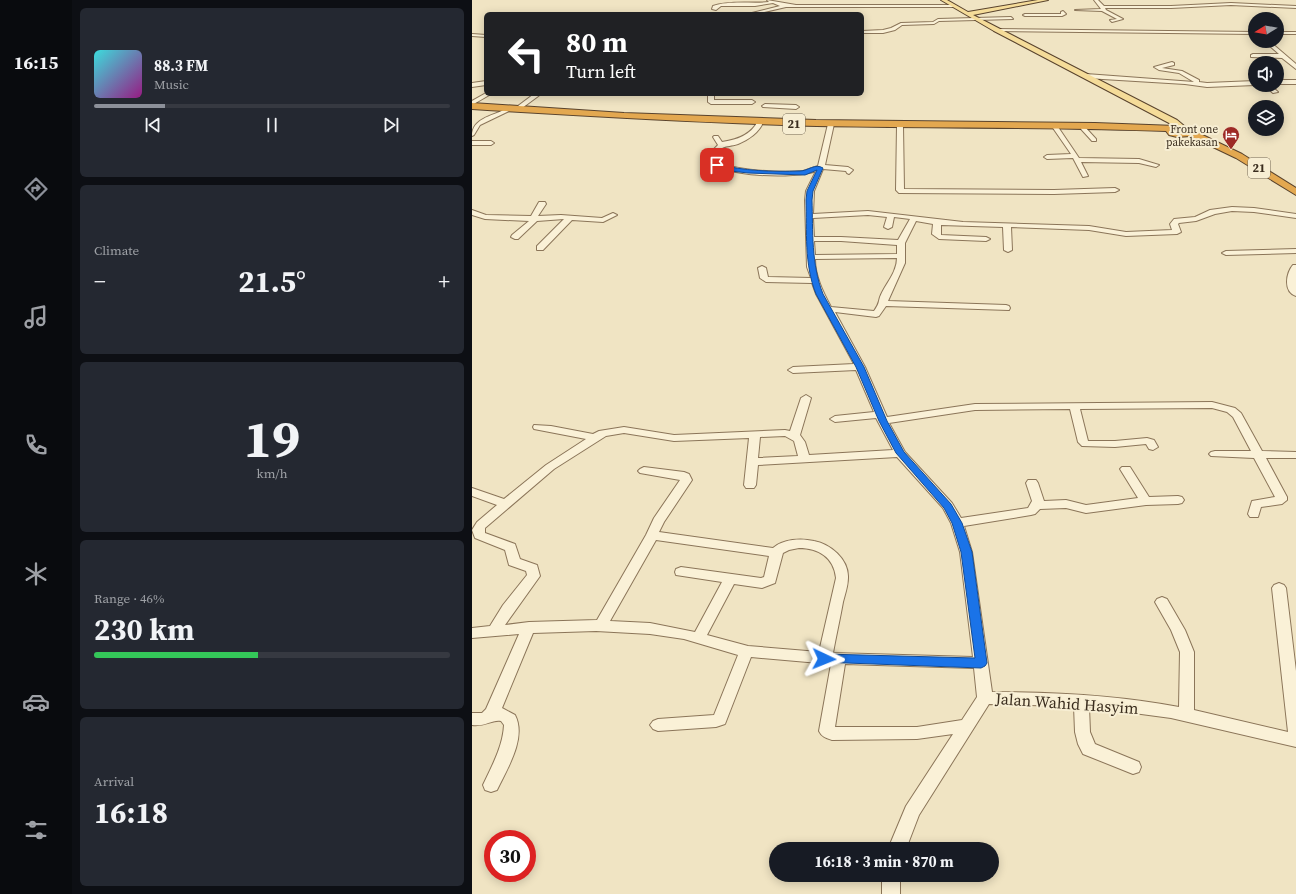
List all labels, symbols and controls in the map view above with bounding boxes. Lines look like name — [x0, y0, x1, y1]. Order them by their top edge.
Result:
north arrow — [1248, 12, 1284, 48]
map controls — [1248, 12, 1284, 136]
text: 80 m — [566, 23, 628, 61]
icon: left — [500, 28, 552, 80]
text: 16:15 — [14, 50, 58, 75]
text: 88.3 FM — [154, 55, 208, 76]
button: sound — [1248, 56, 1284, 92]
text: Turn left — [566, 59, 636, 84]
text: Music — [154, 76, 189, 93]
button: layers — [1248, 100, 1284, 136]
icon: previous — [142, 114, 164, 136]
icon: pause — [261, 114, 283, 136]
icon: next — [380, 114, 402, 136]
road number: 21 — [783, 114, 805, 134]
place label: Front one pakekasan — [1166, 122, 1218, 150]
hotel icon: Front one pakekasan — [1221, 125, 1241, 150]
pin — [700, 148, 734, 182]
icon: arrive — [706, 154, 728, 176]
road number: 21 — [1248, 158, 1270, 178]
icon: directions — [22, 175, 50, 203]
text: Climate — [94, 242, 139, 259]
text: 21.5° — [238, 261, 306, 302]
text: − — [94, 266, 106, 296]
text: + — [438, 266, 450, 296]
icon: music — [22, 303, 50, 331]
text: 19 — [244, 403, 300, 474]
icon: phone — [22, 431, 50, 459]
text: km/h — [257, 465, 287, 482]
icon: climate — [22, 560, 50, 588]
text: Range · 46% — [94, 590, 165, 607]
text: 230 km — [94, 609, 194, 650]
position arrow — [803, 638, 845, 680]
street label: Jalan Wahid Hasyim — [994, 687, 1139, 719]
icon: car — [22, 688, 50, 716]
text: Arrival — [94, 773, 134, 790]
text: 16:18 — [94, 792, 168, 833]
icon: filters — [22, 816, 50, 844]
speed limit sign: 30 — [484, 830, 536, 882]
text: 16:18 · 3 min · 870 m — [815, 851, 954, 872]

